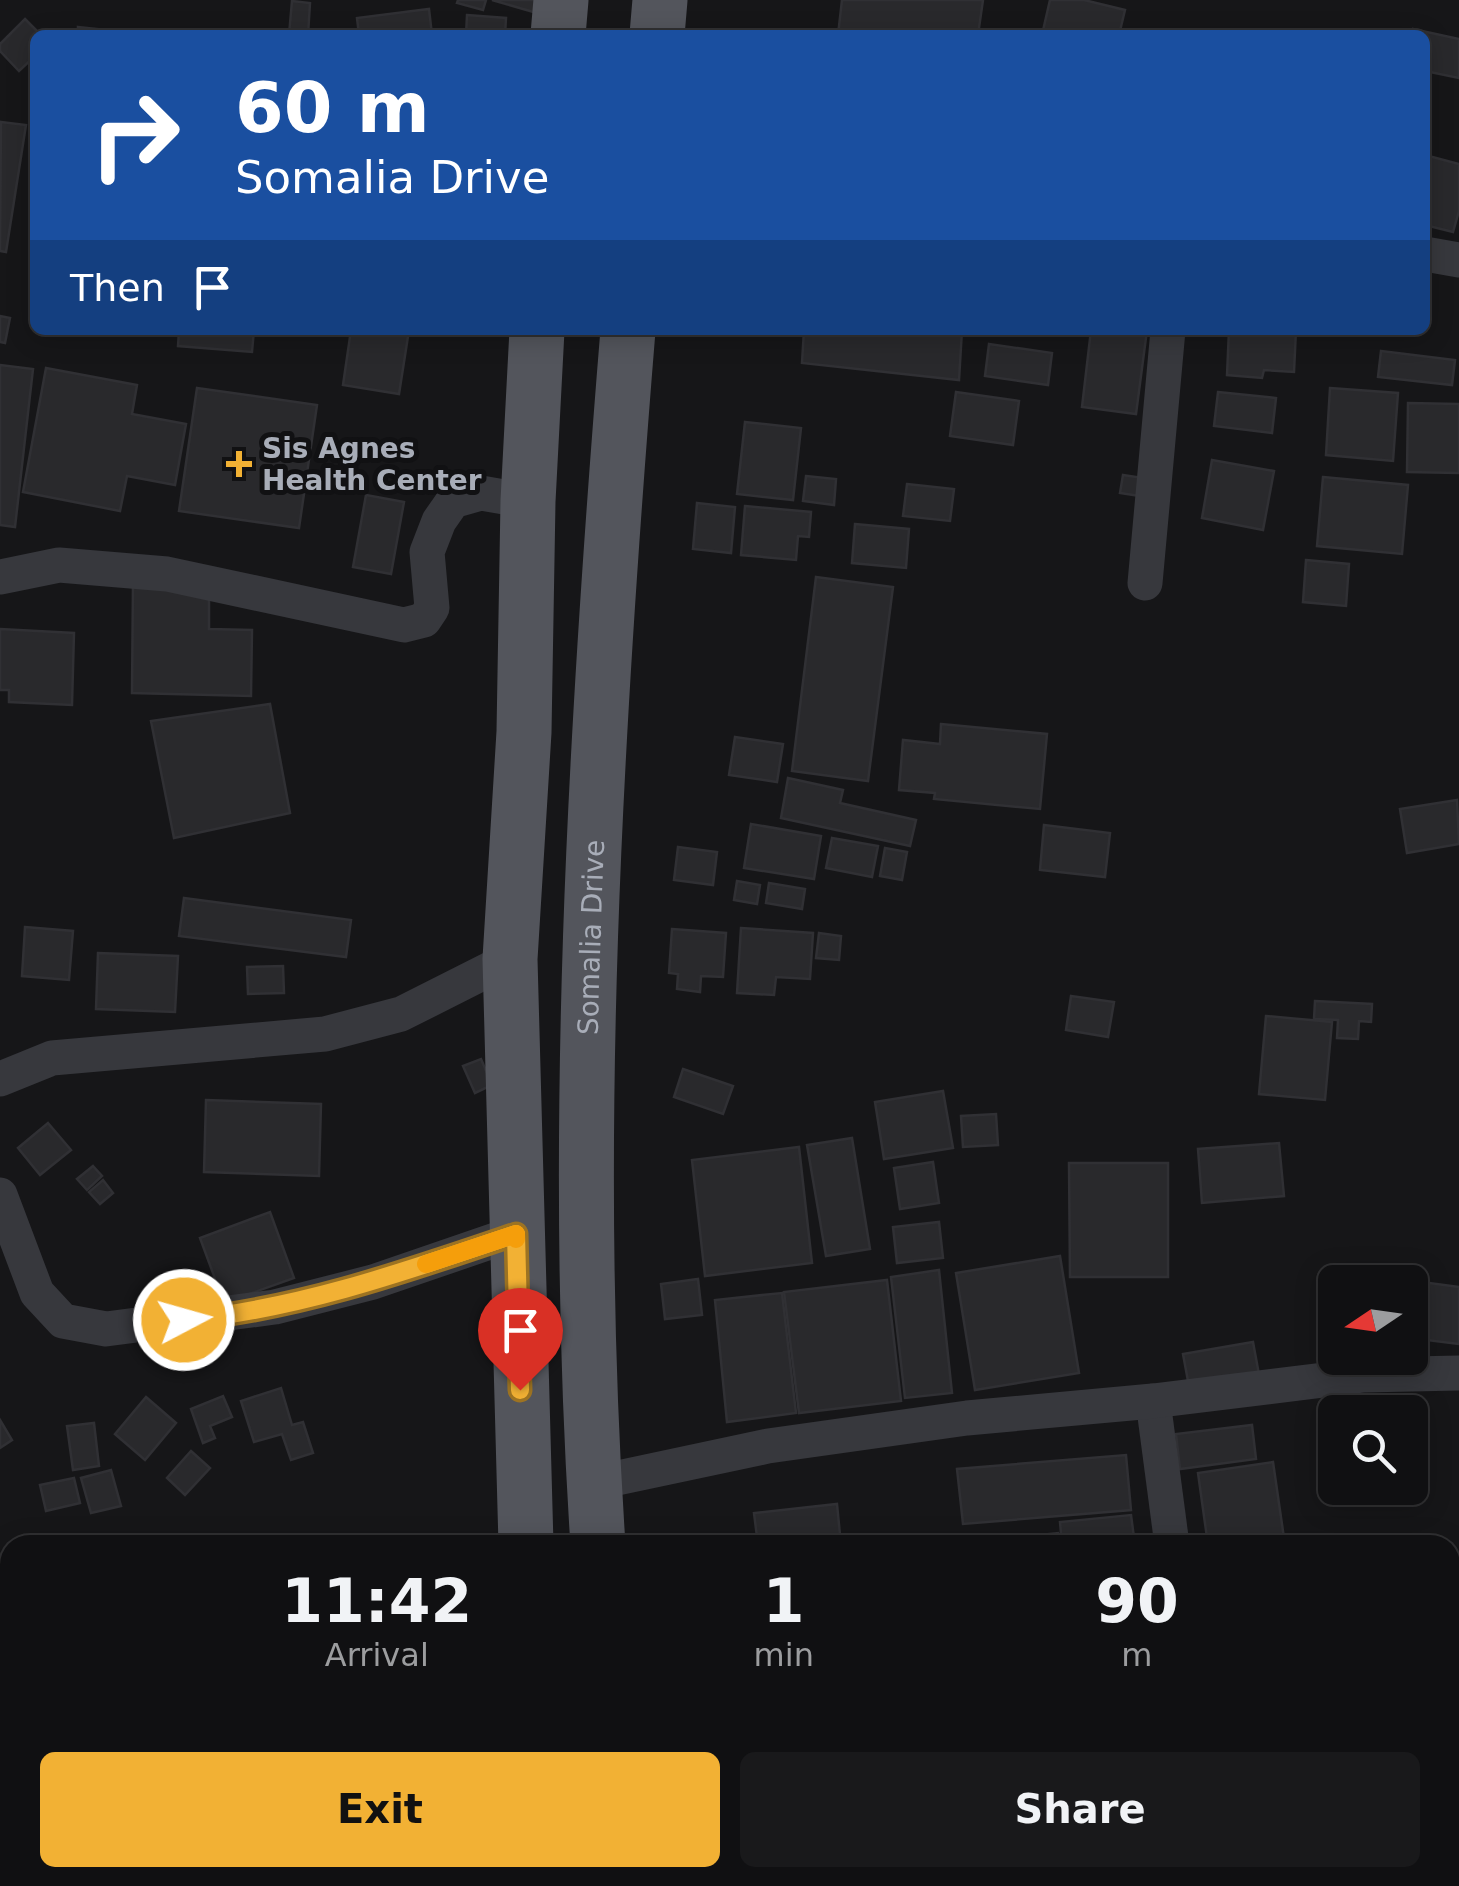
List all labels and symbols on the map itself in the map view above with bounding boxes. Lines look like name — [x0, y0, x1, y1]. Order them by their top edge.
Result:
place label: Sis Agnes Health Center — [262, 432, 482, 497]
marker: Sis Agnes Health Center — [226, 451, 252, 477]
street label: Somalia Drive — [572, 839, 611, 1035]
north arrow — [1318, 1265, 1428, 1375]
position arrow — [132, 1268, 236, 1372]
pin — [478, 1288, 563, 1391]

